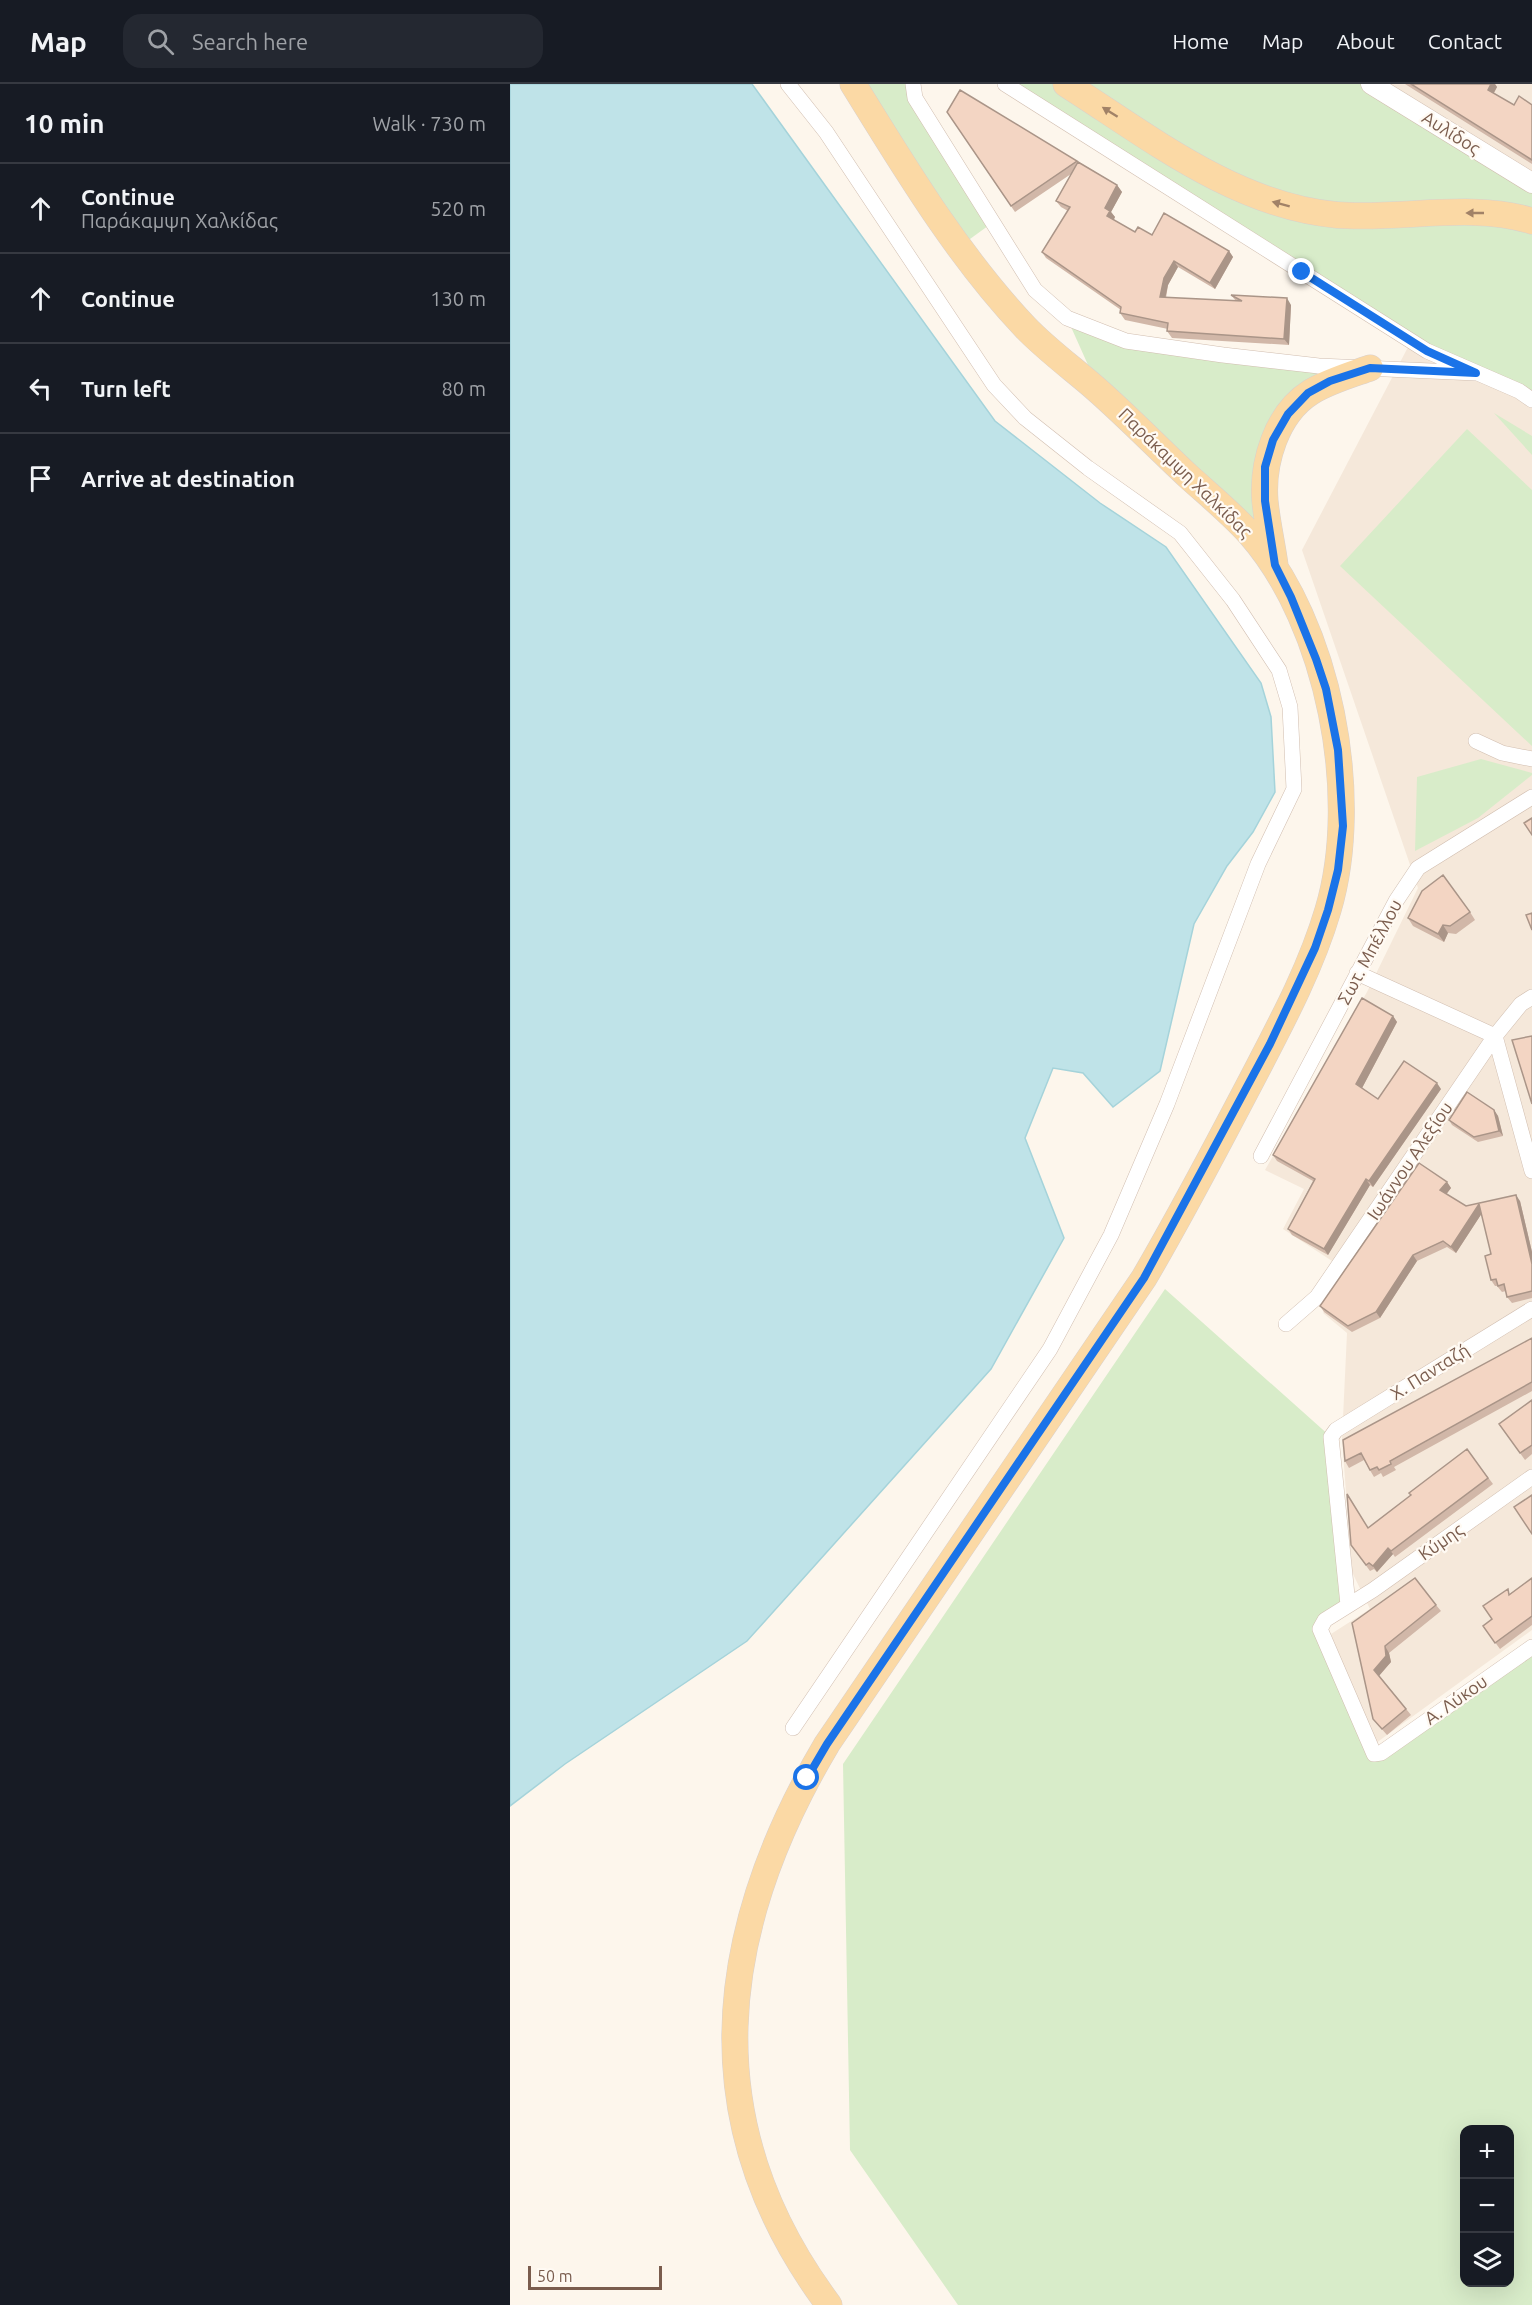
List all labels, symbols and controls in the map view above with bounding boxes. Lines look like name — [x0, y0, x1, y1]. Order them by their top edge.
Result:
search box — [123, 14, 543, 68]
icon: search — [144, 25, 177, 58]
text: Map — [30, 26, 87, 57]
text: Search here — [192, 29, 308, 54]
text: Home — [1172, 29, 1229, 53]
text: Map — [1262, 29, 1303, 53]
text: About — [1336, 29, 1395, 53]
text: Contact — [1428, 29, 1502, 53]
one-way arrow — [1101, 106, 1118, 117]
street label: Αυλίδος — [1418, 107, 1484, 159]
text: 10 min — [24, 109, 104, 138]
text: Walk · 730 m — [373, 112, 486, 135]
text: Continue — [81, 184, 175, 209]
icon: ahead — [24, 192, 57, 225]
text: 520 m — [430, 197, 486, 220]
one-way arrow — [1272, 199, 1290, 208]
one-way arrow — [1465, 208, 1484, 218]
text: Παράκαμψη Χαλκίδας — [81, 209, 278, 232]
route end — [1288, 258, 1314, 284]
icon: ahead — [24, 282, 57, 315]
text: Continue — [81, 286, 175, 311]
text: 130 m — [430, 287, 486, 310]
icon: left — [24, 372, 57, 405]
text: Turn left — [81, 376, 171, 401]
text: 80 m — [442, 377, 486, 400]
street label: Παράκαμψη Χαλκίδας — [1114, 404, 1256, 542]
icon: arrive — [24, 462, 57, 495]
text: Arrive at destination — [81, 466, 295, 491]
street label: Σωτ. Μπέλλου — [1333, 896, 1405, 1007]
street label: Ιωάννου Αλεξίου — [1362, 1098, 1456, 1223]
street label: Χ. Πανταζή — [1386, 1339, 1473, 1404]
street label: Κύμης — [1414, 1519, 1467, 1565]
street label: Α. Λύκου — [1420, 1670, 1491, 1728]
route start — [793, 1764, 819, 1790]
map controls — [1460, 2125, 1514, 2287]
button: + — [1460, 2125, 1514, 2179]
button: − — [1460, 2179, 1514, 2233]
button: layers — [1460, 2233, 1514, 2287]
scale bar — [528, 2263, 662, 2290]
text: 50 m — [537, 2267, 573, 2285]

